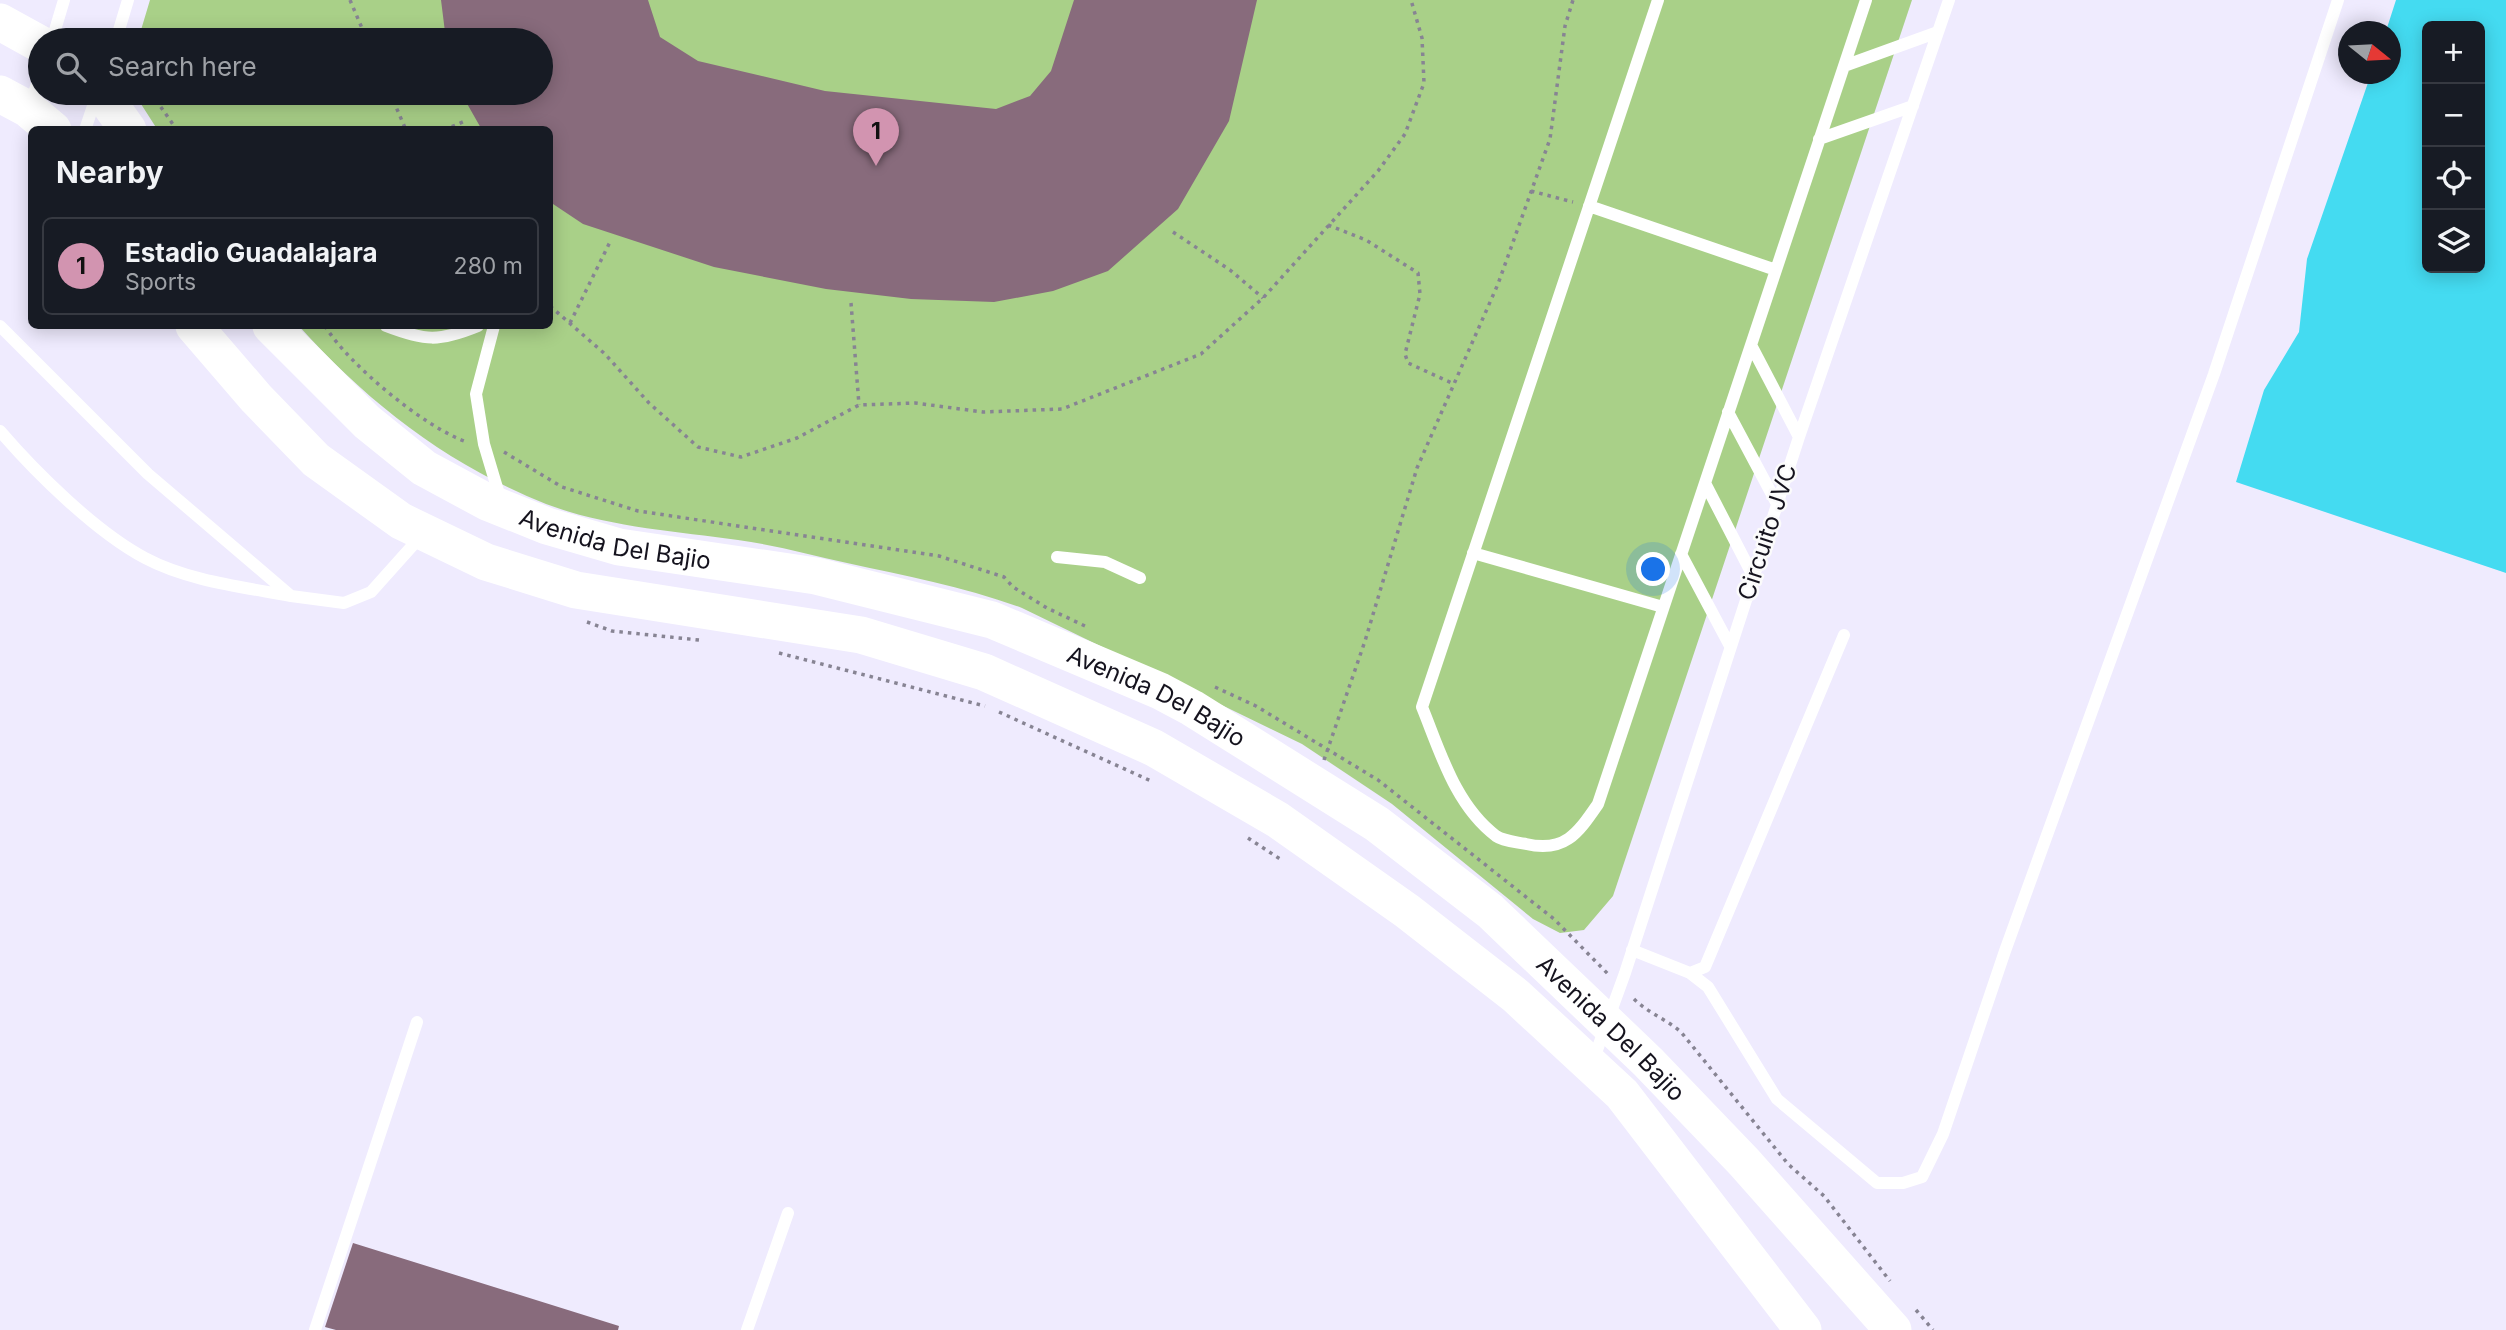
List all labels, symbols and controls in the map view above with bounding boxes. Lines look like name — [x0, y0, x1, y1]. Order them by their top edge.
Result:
north arrow — [2338, 21, 2401, 84]
map controls — [2422, 21, 2485, 273]
button: + — [2422, 21, 2485, 84]
search box — [28, 28, 553, 105]
icon: search — [52, 48, 90, 86]
text: Search here — [108, 51, 257, 82]
button: − — [2422, 84, 2485, 147]
pin: 1 — [853, 108, 899, 166]
button: locate — [2422, 147, 2485, 210]
text: Nearby — [56, 154, 164, 190]
button: layers — [2422, 210, 2485, 273]
text: Estadio Guadalajara — [125, 237, 378, 268]
text: 1 — [76, 252, 86, 280]
text: 280 m — [454, 252, 523, 280]
text: Sports — [125, 268, 196, 296]
street label: Circuito JVC — [1731, 460, 1803, 604]
street label: Avenida Del Bajio — [515, 502, 713, 575]
your location — [1636, 552, 1670, 586]
street label: Avenida Del Bajio — [1063, 639, 1251, 752]
street label: Avenida Del Bajio — [1531, 949, 1692, 1107]

